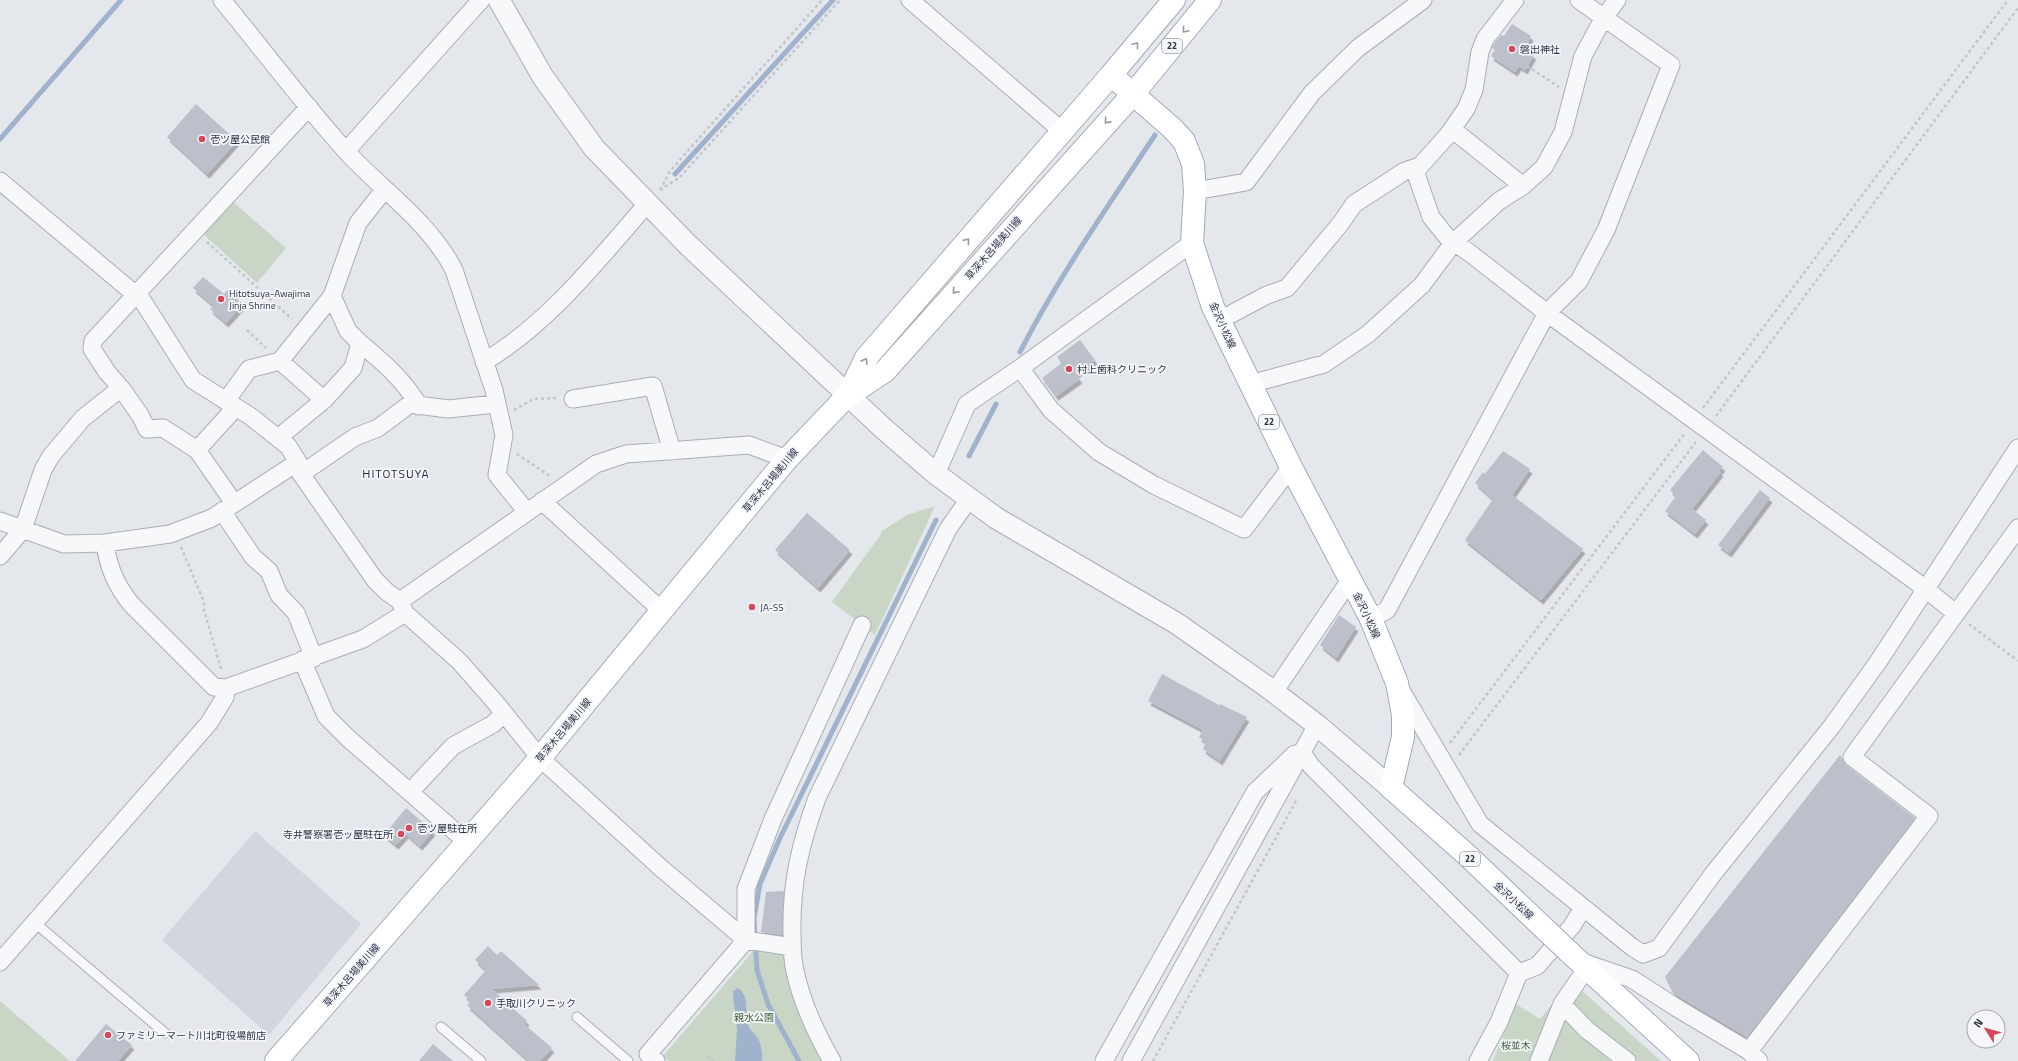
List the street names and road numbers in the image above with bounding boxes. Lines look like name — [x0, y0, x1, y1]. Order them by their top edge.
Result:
road number: 22 — [1162, 39, 1182, 53]
street label: 草深木呂場美川線 — [961, 213, 1025, 283]
street label: 金沢小松線 — [1206, 299, 1240, 351]
road number: 22 — [1259, 415, 1279, 429]
street label: 草深木呂場美川線 — [739, 445, 802, 516]
street label: 金沢小松線 — [1349, 589, 1384, 641]
street label: 草深木呂場美川線 — [532, 695, 595, 766]
road number: 22 — [1460, 852, 1480, 866]
street label: 金沢小松線 — [1490, 878, 1537, 923]
street label: 草深木呂場美川線 — [319, 940, 383, 1010]

